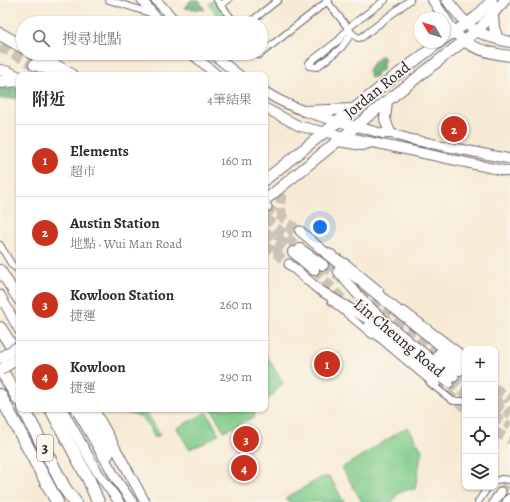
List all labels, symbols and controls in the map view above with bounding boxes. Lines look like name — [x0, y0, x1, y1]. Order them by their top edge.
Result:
north arrow — [414, 12, 450, 48]
search box — [16, 16, 268, 60]
icon: search — [30, 27, 52, 49]
text: 搜尋地點 — [62, 29, 122, 49]
street label: Jordan Road — [339, 56, 415, 124]
text: 附近 — [32, 88, 66, 111]
text: 4筆結果 — [207, 91, 252, 108]
pin: 2 — [441, 114, 467, 144]
text: Elements — [70, 141, 129, 161]
text: 1 — [43, 152, 47, 169]
text: 160 m — [221, 152, 252, 169]
text: 超市 — [70, 163, 96, 180]
text: Austin Station — [70, 213, 160, 233]
your location — [310, 217, 330, 237]
text: 2 — [42, 224, 48, 241]
text: 190 m — [221, 224, 252, 241]
text: 地點 · Wui Man Road — [70, 235, 182, 252]
text: Kowloon Station — [70, 285, 174, 305]
street label: Lin Cheung Road — [349, 294, 449, 383]
text: 3 — [42, 296, 48, 313]
text: 260 m — [219, 296, 252, 313]
text: 捷運 — [70, 307, 96, 324]
map controls — [462, 346, 498, 490]
button: + — [462, 346, 498, 382]
pin: 1 — [314, 349, 340, 379]
text: Kowloon — [70, 357, 126, 377]
text: 4 — [42, 368, 48, 385]
text: 290 m — [220, 368, 252, 385]
text: 捷運 — [70, 379, 96, 396]
button: − — [462, 382, 498, 418]
button: locate — [462, 418, 498, 454]
pin: 3 — [233, 424, 259, 454]
road number: 3 — [37, 435, 53, 461]
pin: 4 — [231, 453, 257, 483]
button: layers — [462, 454, 498, 490]

